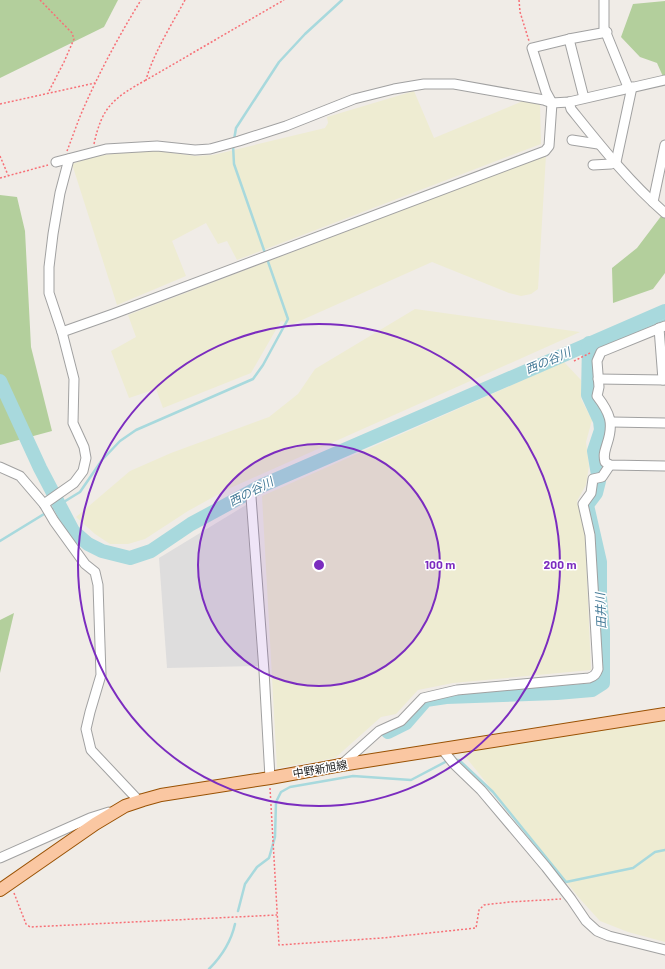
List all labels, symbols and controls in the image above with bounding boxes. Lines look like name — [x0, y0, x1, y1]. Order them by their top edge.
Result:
water label: 西の谷川 — [523, 343, 574, 376]
water label: 西の谷川 — [226, 473, 277, 508]
text: 100 m — [425, 557, 455, 571]
text: 200 m — [544, 557, 576, 571]
centre of rings — [312, 558, 326, 572]
water label: 田井川 — [592, 591, 608, 629]
street label: 中野新旭線 — [292, 757, 348, 780]

